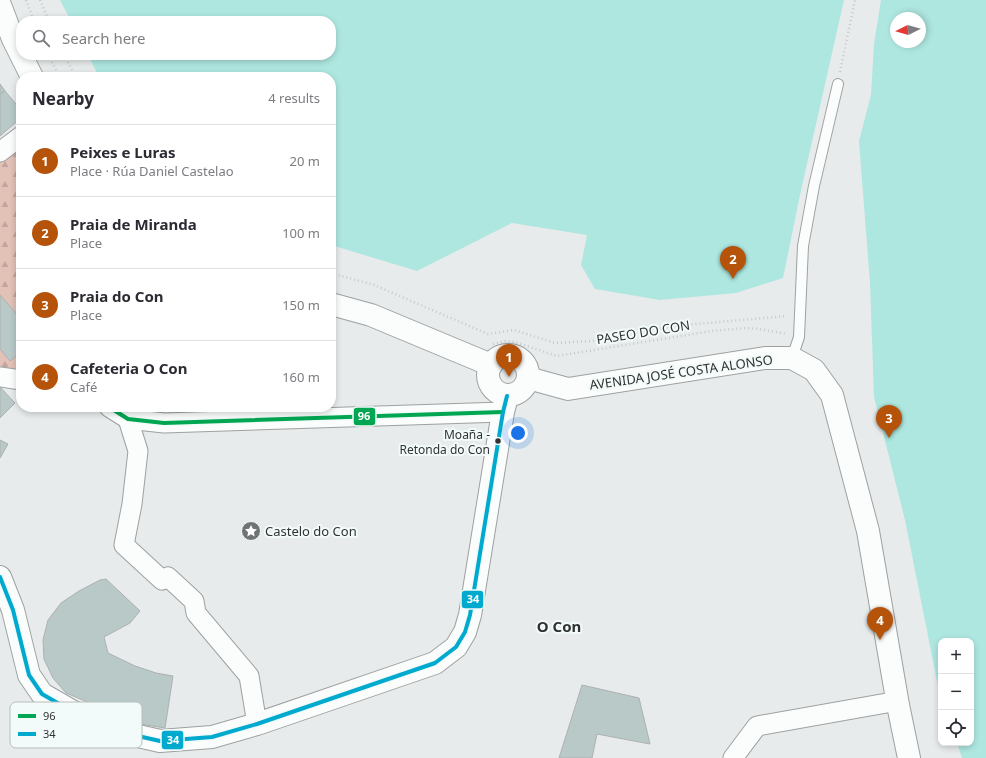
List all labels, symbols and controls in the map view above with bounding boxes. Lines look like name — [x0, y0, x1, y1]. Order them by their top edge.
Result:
north arrow — [890, 12, 926, 48]
search box — [16, 16, 336, 60]
icon: search — [30, 27, 52, 49]
text: Search here — [62, 28, 145, 48]
text: Nearby — [32, 87, 94, 110]
text: 4 results — [268, 89, 320, 107]
text: Peixes e Luras — [70, 142, 175, 162]
text: 1 — [41, 152, 49, 170]
text: 20 m — [290, 152, 320, 170]
text: Place · Rúa Daniel Castelao — [70, 162, 234, 180]
text: Praia de Miranda — [70, 214, 197, 234]
text: 2 — [41, 224, 49, 242]
text: 100 m — [282, 224, 320, 242]
text: Place — [70, 234, 102, 252]
pin: 2 — [720, 246, 746, 279]
text: Praia do Con — [70, 286, 164, 306]
text: 3 — [41, 296, 49, 314]
text: 150 m — [282, 296, 320, 314]
text: Place — [70, 306, 102, 324]
street label: PASEO DO CON — [595, 316, 691, 348]
pin: 1 — [496, 344, 522, 377]
street label: AVENIDA JOSÉ COSTA ALONSO — [588, 350, 774, 394]
text: Cafeteria O Con — [70, 358, 187, 378]
text: 4 — [41, 368, 49, 386]
text: 160 m — [282, 368, 320, 386]
text: Café — [70, 378, 97, 396]
pin: 3 — [876, 405, 902, 438]
line badge: 96 — [353, 407, 376, 426]
text: 96 — [358, 408, 370, 423]
your location — [508, 423, 528, 443]
place label: Moaña - Retonda do Con — [400, 426, 490, 458]
marker: Moaña - Retonda do Con — [493, 436, 503, 446]
place icon: Castelo do Con — [240, 520, 262, 542]
place label: Castelo do Con — [265, 522, 357, 540]
line badge: 34 — [461, 590, 484, 609]
text: 34 — [467, 591, 480, 606]
pin: 4 — [867, 607, 893, 640]
district label: O Con — [537, 616, 581, 636]
map controls — [938, 638, 974, 746]
button: + — [938, 638, 974, 674]
button: − — [938, 674, 974, 710]
legend — [10, 702, 142, 748]
text: 96 — [43, 708, 56, 723]
button: locate — [938, 710, 974, 746]
text: 34 — [43, 726, 56, 741]
line badge: 34 — [161, 730, 184, 750]
text: 34 — [167, 732, 180, 747]

